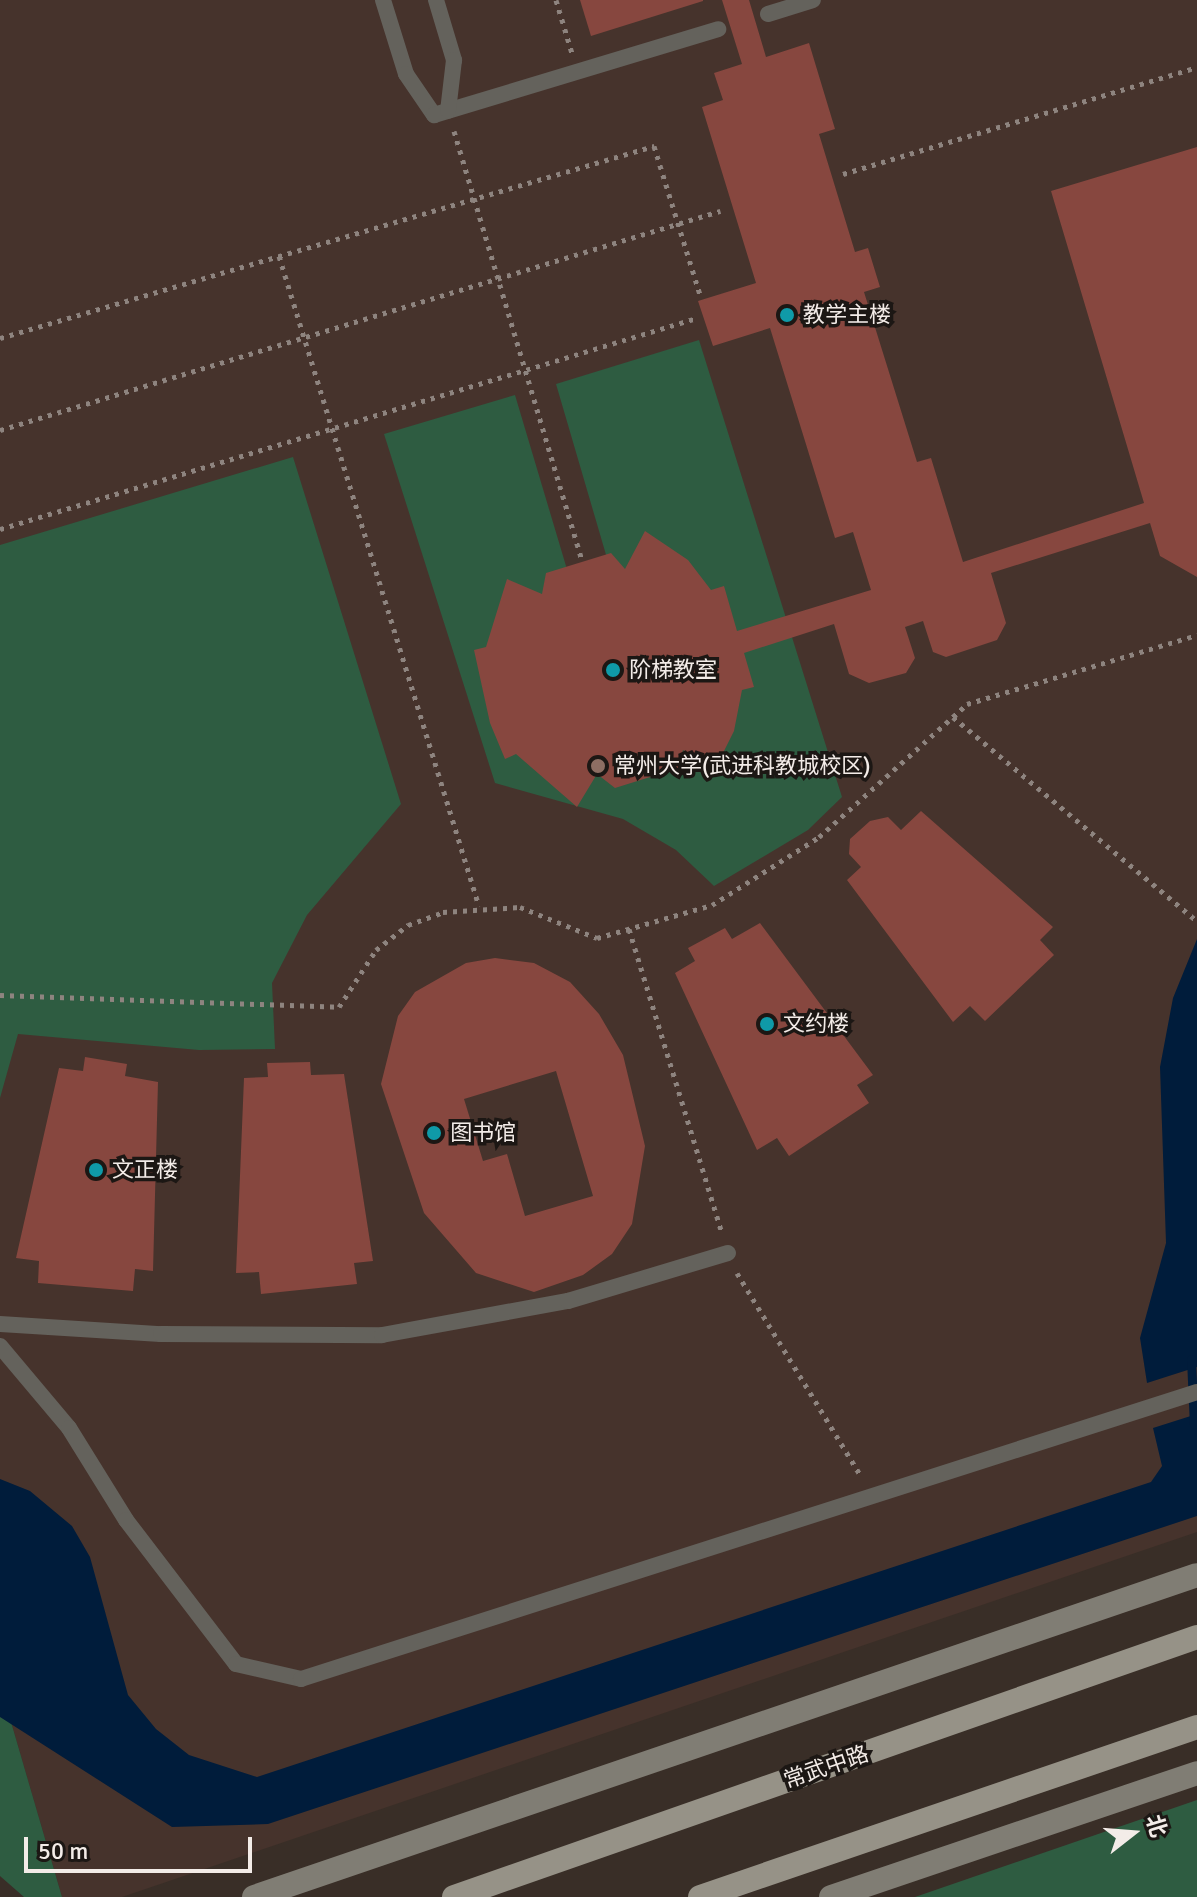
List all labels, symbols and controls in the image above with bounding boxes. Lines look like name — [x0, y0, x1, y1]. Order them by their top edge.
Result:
place label: 教学主楼 — [803, 302, 891, 328]
marker: 教学主楼 — [778, 306, 796, 324]
place label: 阶梯教室 — [629, 657, 717, 683]
marker: 阶梯教室 — [604, 661, 622, 679]
place label: 常州大学(武进科教城校区) — [614, 753, 871, 779]
marker: 常州大学(武进科教城校区) — [589, 757, 607, 775]
place label: 文约楼 — [783, 1011, 849, 1037]
marker: 文约楼 — [758, 1015, 776, 1033]
place label: 图书馆 — [450, 1120, 516, 1146]
marker: 图书馆 — [425, 1124, 443, 1142]
place label: 文正楼 — [112, 1157, 178, 1183]
marker: 文正楼 — [87, 1161, 105, 1179]
street label: 常武中路 — [780, 1740, 872, 1794]
north arrow — [1093, 1793, 1173, 1873]
text: 北 — [1140, 1811, 1173, 1840]
scale bar — [28, 1821, 256, 1871]
text: 50 m — [38, 1836, 88, 1866]

